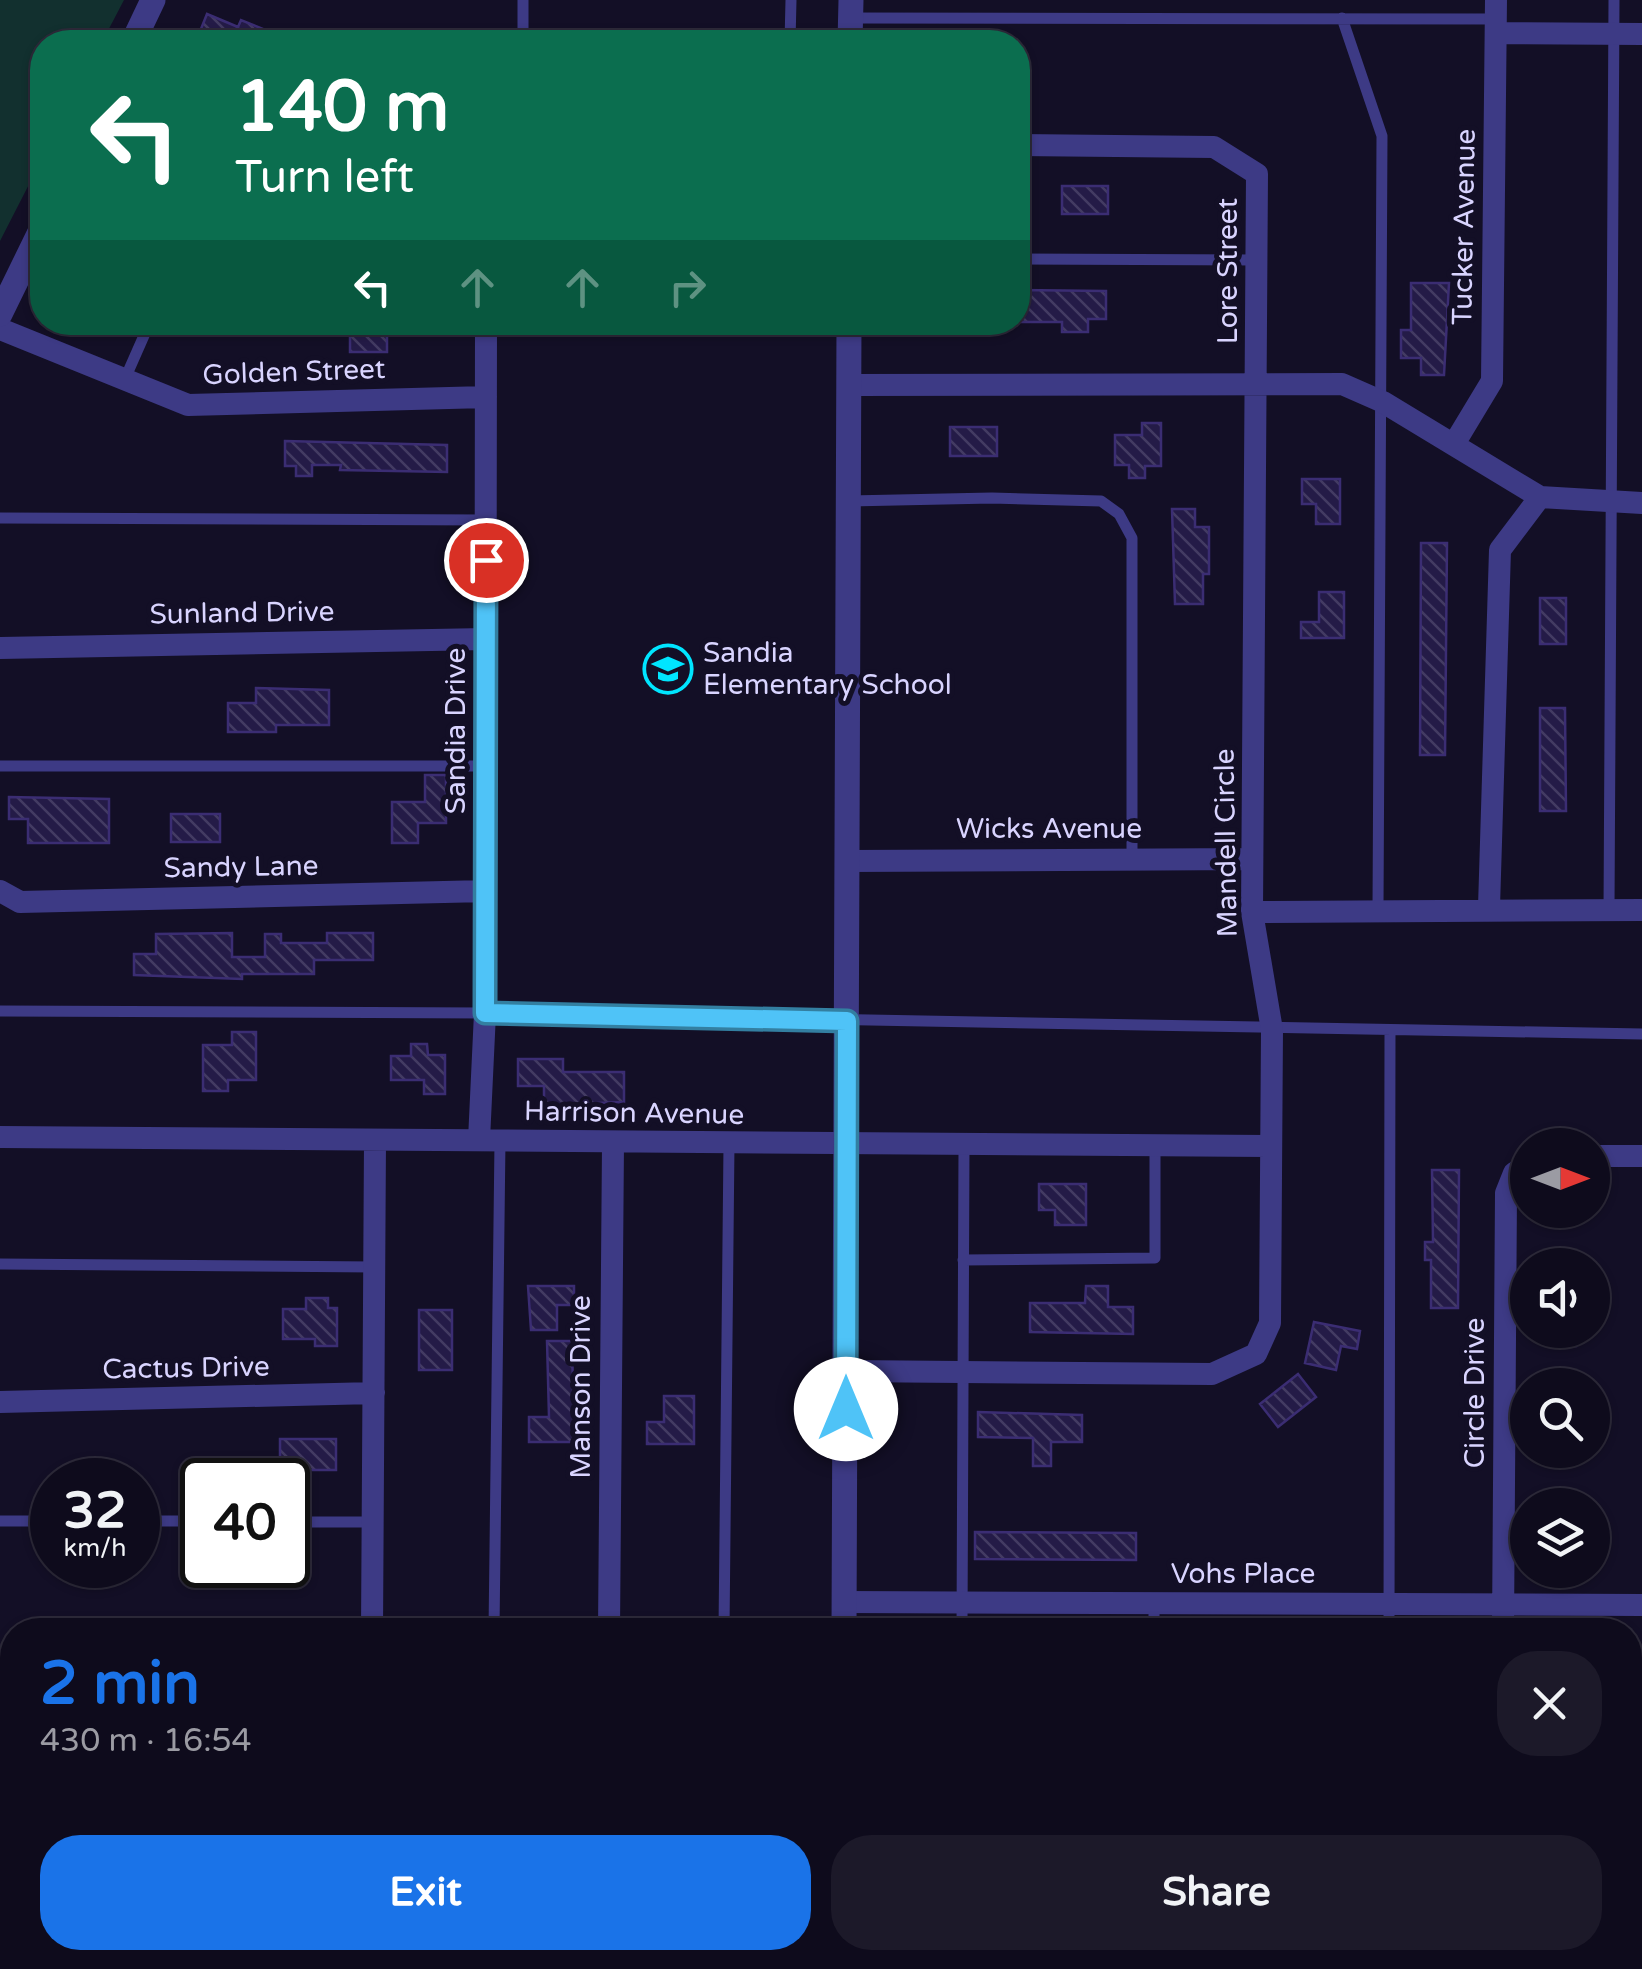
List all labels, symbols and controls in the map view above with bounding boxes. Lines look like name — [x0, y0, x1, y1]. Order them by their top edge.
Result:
text: 140 m — [235, 66, 449, 150]
icon: left — [70, 70, 200, 200]
street label: Tucker Avenue — [1445, 129, 1483, 325]
text: Turn left — [235, 151, 414, 205]
street label: Lore Street — [1211, 197, 1245, 344]
icon: left — [345, 260, 400, 315]
icon: ahead — [450, 260, 505, 315]
icon: ahead — [555, 260, 610, 315]
icon: right — [660, 260, 715, 315]
street label: Golden Street — [202, 352, 386, 392]
pin — [444, 518, 529, 603]
icon: arrive — [459, 533, 514, 588]
street label: Sunland Drive — [149, 594, 335, 632]
place label: Sandia Elementary School — [703, 636, 952, 702]
school or university icon: Sandia Elementary School — [642, 643, 694, 695]
street label: Sandia Drive — [439, 648, 473, 814]
street label: Mandell Circle — [1207, 748, 1245, 938]
street label: Wicks Avenue — [956, 812, 1142, 846]
street label: Sandy Lane — [163, 849, 319, 885]
street label: Harrison Avenue — [524, 1094, 744, 1132]
north arrow — [1510, 1128, 1610, 1228]
map controls — [1510, 1128, 1610, 1588]
button: sound — [1510, 1248, 1610, 1348]
street label: Manson Drive — [564, 1295, 598, 1479]
street label: Circle Drive — [1458, 1318, 1492, 1468]
street label: Cactus Drive — [102, 1350, 270, 1386]
position arrow — [794, 1357, 898, 1461]
button: search — [1510, 1368, 1610, 1468]
speed limit sign: 40 — [180, 1458, 310, 1588]
text: 32 — [64, 1481, 126, 1541]
button: layers — [1510, 1488, 1610, 1588]
text: km/h — [64, 1533, 126, 1563]
street label: Vohs Place — [1171, 1557, 1315, 1591]
text: 2 min — [40, 1648, 200, 1720]
button: close — [1497, 1651, 1602, 1756]
text: 430 m · 16:54 — [40, 1722, 252, 1760]
button: Exit — [40, 1835, 811, 1950]
button: Share — [831, 1835, 1602, 1950]

